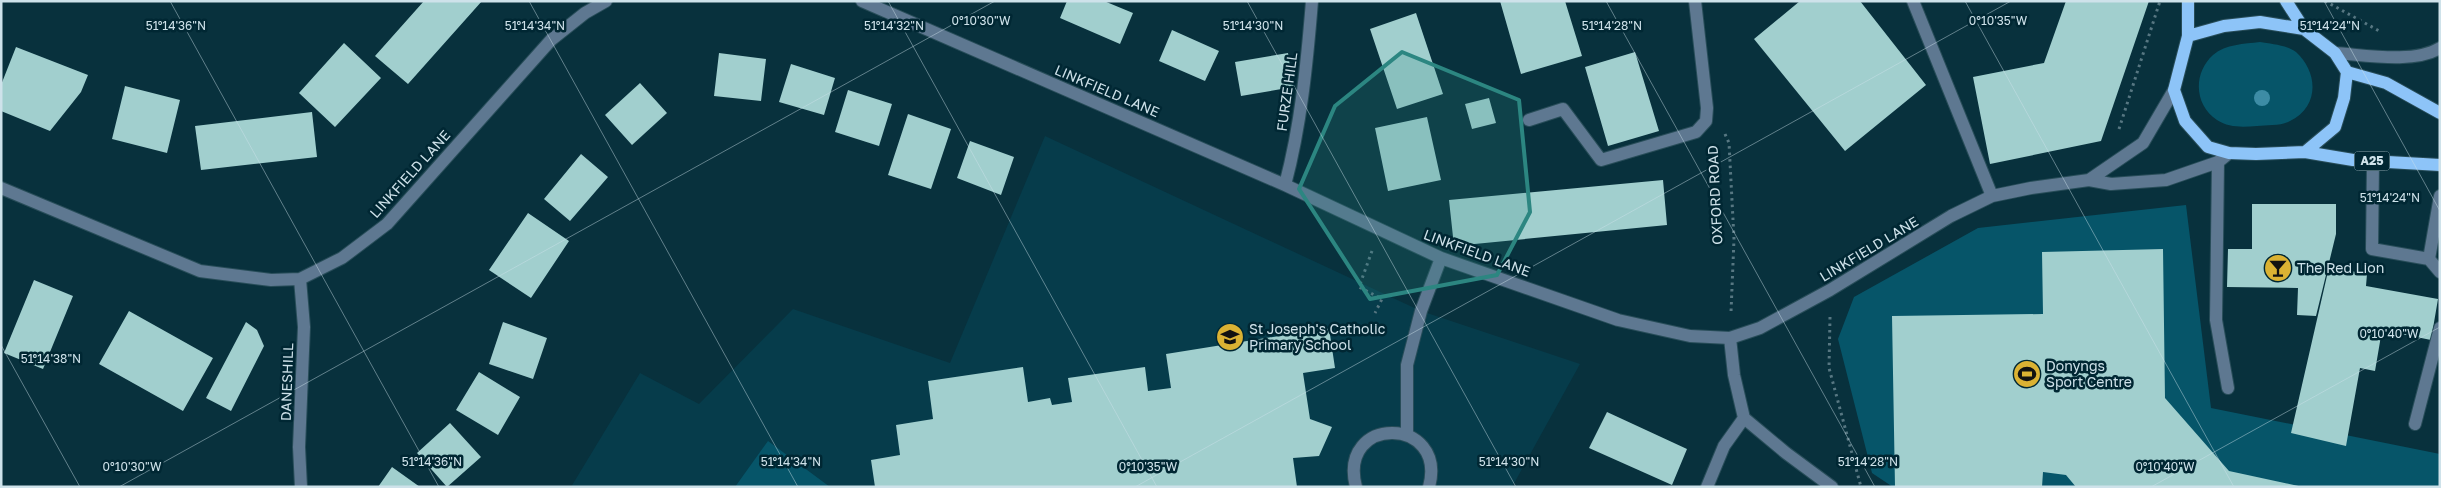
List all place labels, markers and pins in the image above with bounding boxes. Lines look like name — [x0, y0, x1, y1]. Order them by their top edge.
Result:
bar icon: The Red Lion — [2263, 253, 2293, 283]
place label: The Red Lion — [2297, 259, 2384, 276]
place label: St Joseph's Catholic Primary School — [1249, 320, 1386, 353]
school or university icon: St Joseph's Catholic Primary School — [1215, 322, 1245, 352]
place label: Donyngs Sport Centre — [2046, 357, 2132, 390]
sports icon: Donyngs Sport Centre — [2012, 359, 2042, 389]

